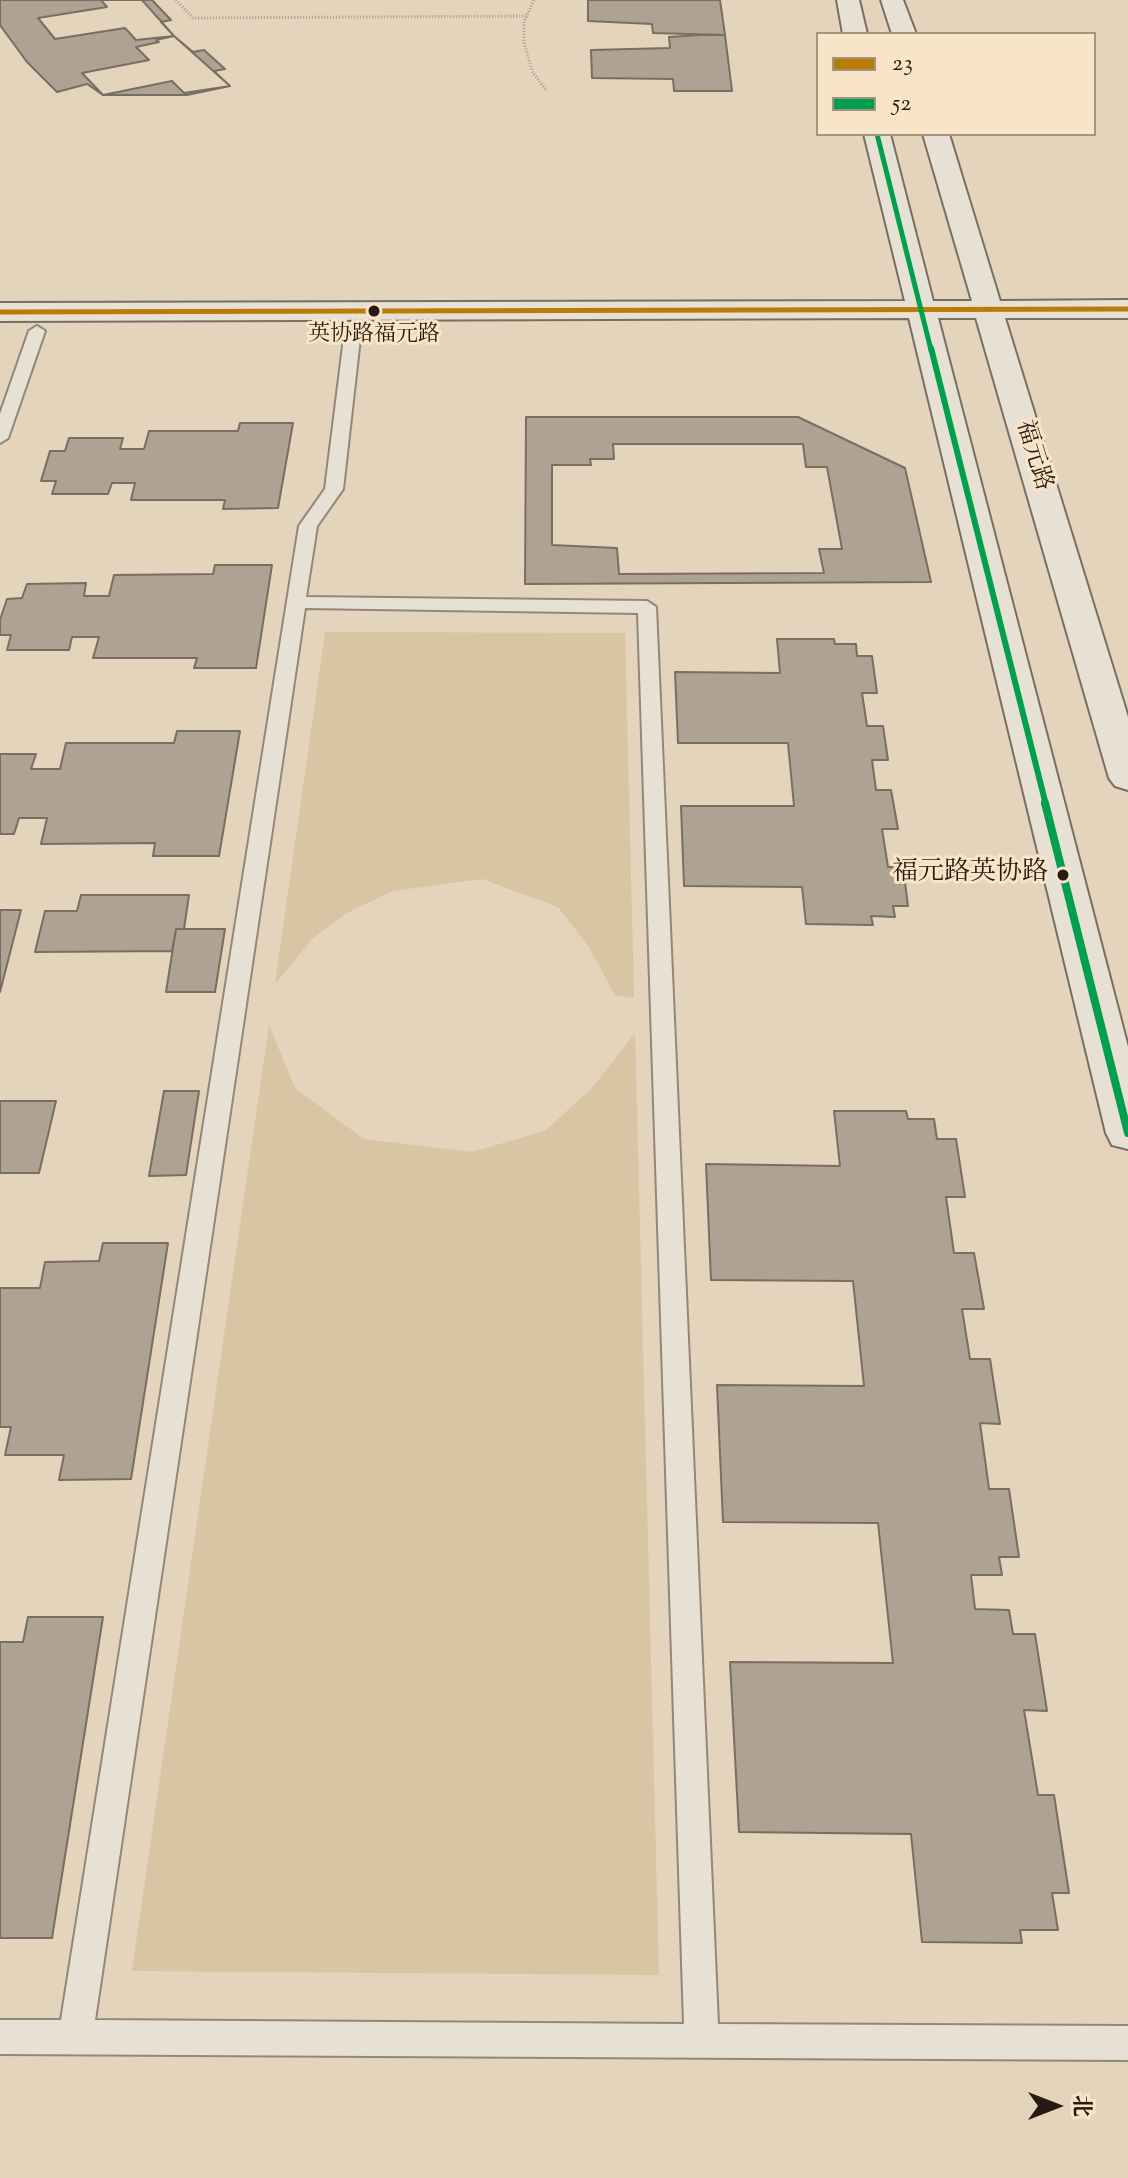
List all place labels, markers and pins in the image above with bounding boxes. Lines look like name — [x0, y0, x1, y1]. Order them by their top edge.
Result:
marker: 英协路福元路 — [366, 303, 382, 319]
place label: 英协路福元路 — [308, 323, 440, 349]
place label: 福元路英协路 — [892, 859, 1048, 891]
marker: 福元路英协路 — [1055, 867, 1071, 883]

